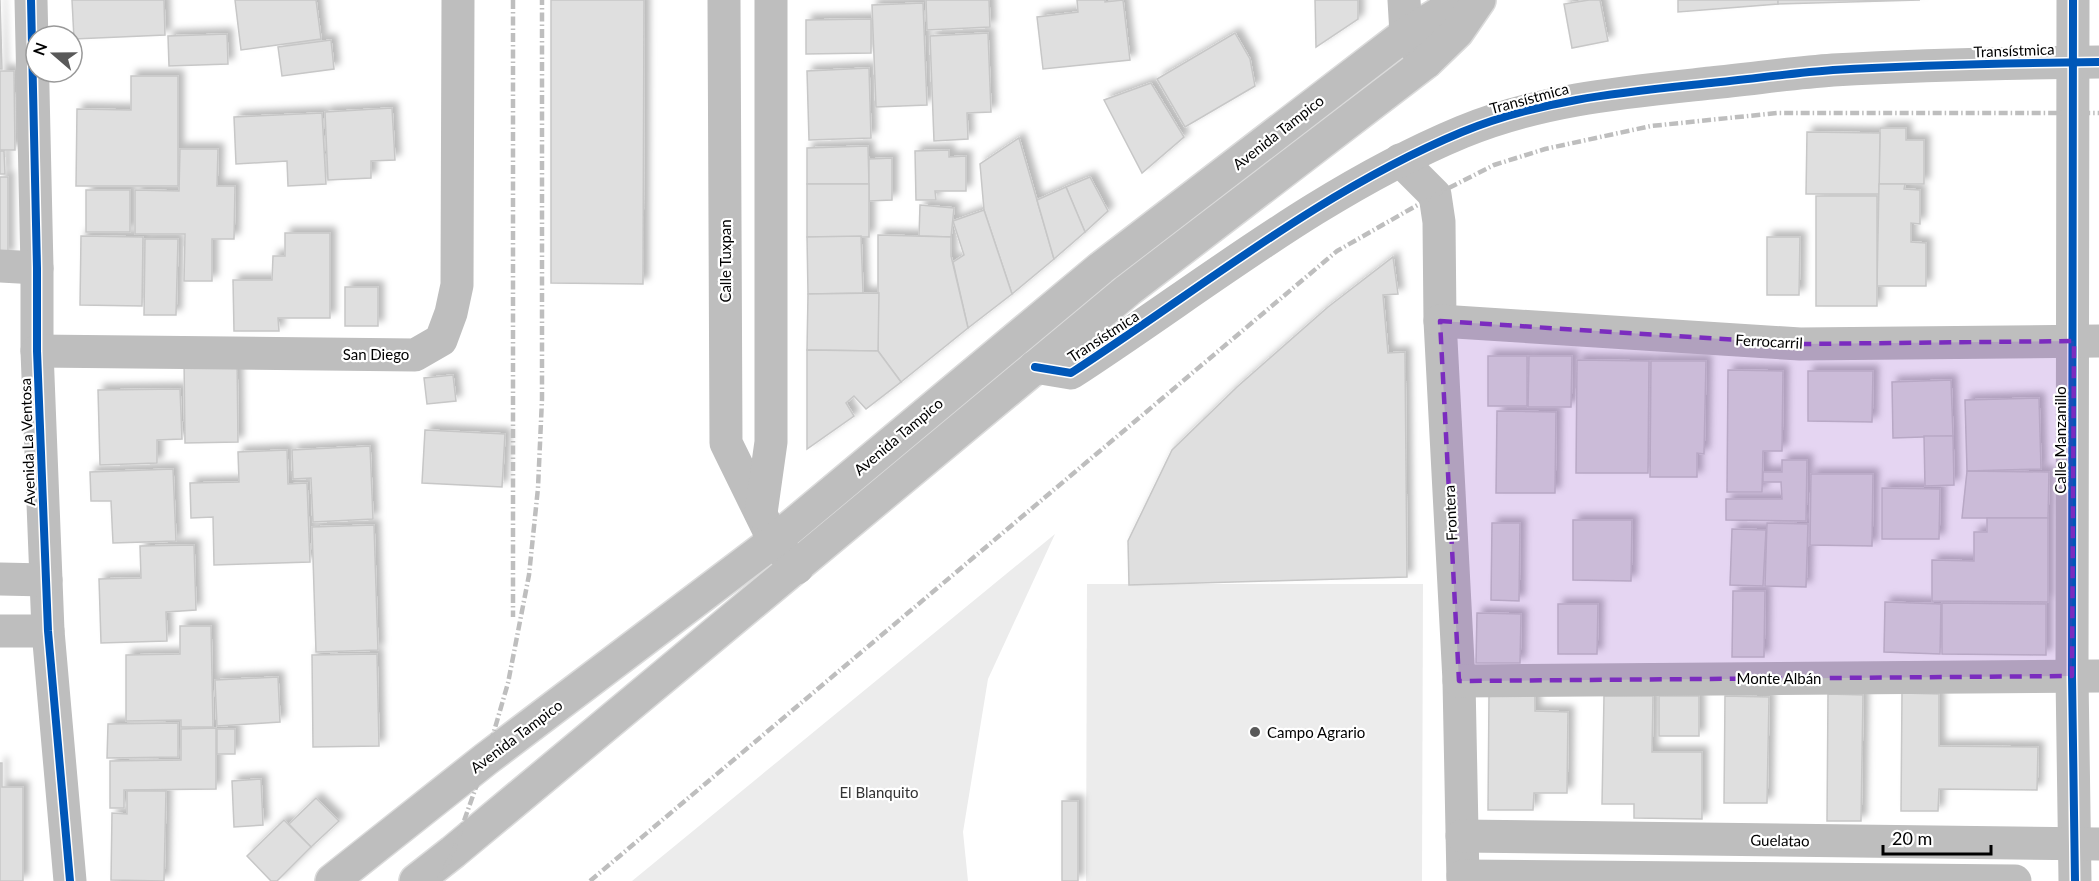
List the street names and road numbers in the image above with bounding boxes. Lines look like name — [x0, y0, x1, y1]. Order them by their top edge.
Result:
street label: Transístmica — [1973, 40, 2055, 60]
street label: Transístmica — [1488, 79, 1570, 117]
street label: Avenida Tampico — [1229, 91, 1327, 173]
street label: Calle Tuxpan — [716, 219, 734, 303]
street label: Transístmica — [1064, 306, 1142, 366]
street label: Ferrocarril — [1735, 330, 1803, 352]
street label: San Diego — [343, 345, 409, 363]
street label: Avenida La Ventosa — [16, 378, 38, 506]
street label: Calle Manzanillo — [2051, 386, 2069, 494]
street label: Avenida Tampico — [850, 394, 946, 478]
street label: Frontera — [1440, 485, 1460, 541]
street label: Monte Albán — [1737, 669, 1821, 687]
street label: Avenida Tampico — [466, 696, 566, 776]
street label: Guelatao — [1750, 830, 1810, 850]

